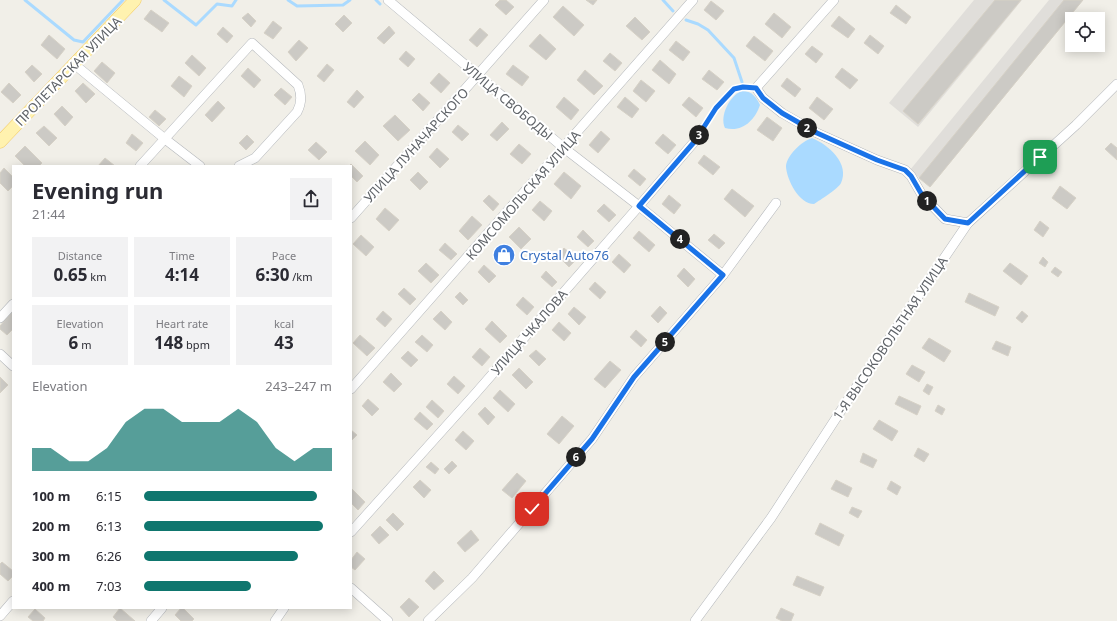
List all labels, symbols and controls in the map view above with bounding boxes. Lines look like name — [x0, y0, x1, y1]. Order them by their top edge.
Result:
street label: ПРОЛЕТАРСКАЯ УЛИЦА — [11, 12, 126, 130]
map controls — [1065, 12, 1105, 52]
button: locate — [1065, 12, 1105, 52]
street label: УЛИЦА СВОБОДЫ — [459, 58, 557, 144]
street label: УЛИЦА ЛУНАЧАРСКОГО — [360, 84, 472, 206]
pin: 2 — [797, 118, 817, 138]
text: 2 — [804, 120, 810, 135]
pin: 3 — [689, 125, 709, 145]
street label: КОМСОМОЛЬСКАЯ УЛИЦА — [462, 126, 585, 264]
text: 3 — [696, 127, 702, 142]
pin — [1023, 140, 1057, 174]
icon: arrive — [1029, 146, 1051, 168]
text: Evening run — [32, 175, 163, 205]
button: share — [290, 178, 332, 220]
pin: 1 — [917, 191, 937, 211]
text: 1 — [924, 193, 930, 208]
text: 21:44 — [32, 205, 65, 223]
pin: 4 — [670, 229, 690, 249]
text: 4 — [677, 231, 683, 246]
shop icon: Crystal Auto76 — [491, 242, 517, 268]
place label: Crystal Auto76 — [520, 246, 609, 264]
text: Distance — [58, 248, 102, 263]
text: Time — [169, 248, 195, 263]
text: Pace — [272, 248, 296, 263]
street label: 1-Я ВЫСОКОВОЛЬТНАЯ УЛИЦА — [828, 252, 952, 423]
text: 0.65 — [54, 263, 87, 286]
text: 4:14 — [165, 263, 199, 286]
text: 6:30 — [255, 263, 289, 286]
text: km — [87, 269, 106, 284]
text: /km — [289, 269, 313, 284]
street label: УЛИЦА ЧКАЛОВА — [487, 285, 572, 379]
text: Elevation — [57, 316, 103, 331]
text: Heart rate — [156, 316, 208, 331]
text: kcal — [274, 316, 294, 331]
text: 6 — [69, 331, 78, 354]
text: 148 — [154, 331, 183, 354]
text: 43 — [274, 331, 294, 354]
pin: 5 — [655, 332, 675, 352]
text: 5 — [662, 334, 668, 349]
text: m — [78, 337, 91, 352]
text: bpm — [183, 337, 210, 352]
text: Elevation — [32, 377, 88, 395]
text: 243–247 m — [265, 377, 332, 395]
pin: 6 — [566, 447, 586, 467]
text: 6 — [573, 449, 579, 464]
text: 100 m — [32, 487, 70, 505]
text: 6:15 — [96, 487, 122, 505]
pin — [515, 492, 549, 526]
icon: check — [521, 498, 543, 520]
text: 200 m — [32, 517, 70, 535]
text: 6:13 — [96, 517, 122, 535]
text: 300 m — [32, 547, 70, 565]
text: 6:26 — [96, 547, 122, 565]
text: 400 m — [32, 577, 70, 595]
text: 7:03 — [96, 577, 122, 595]

